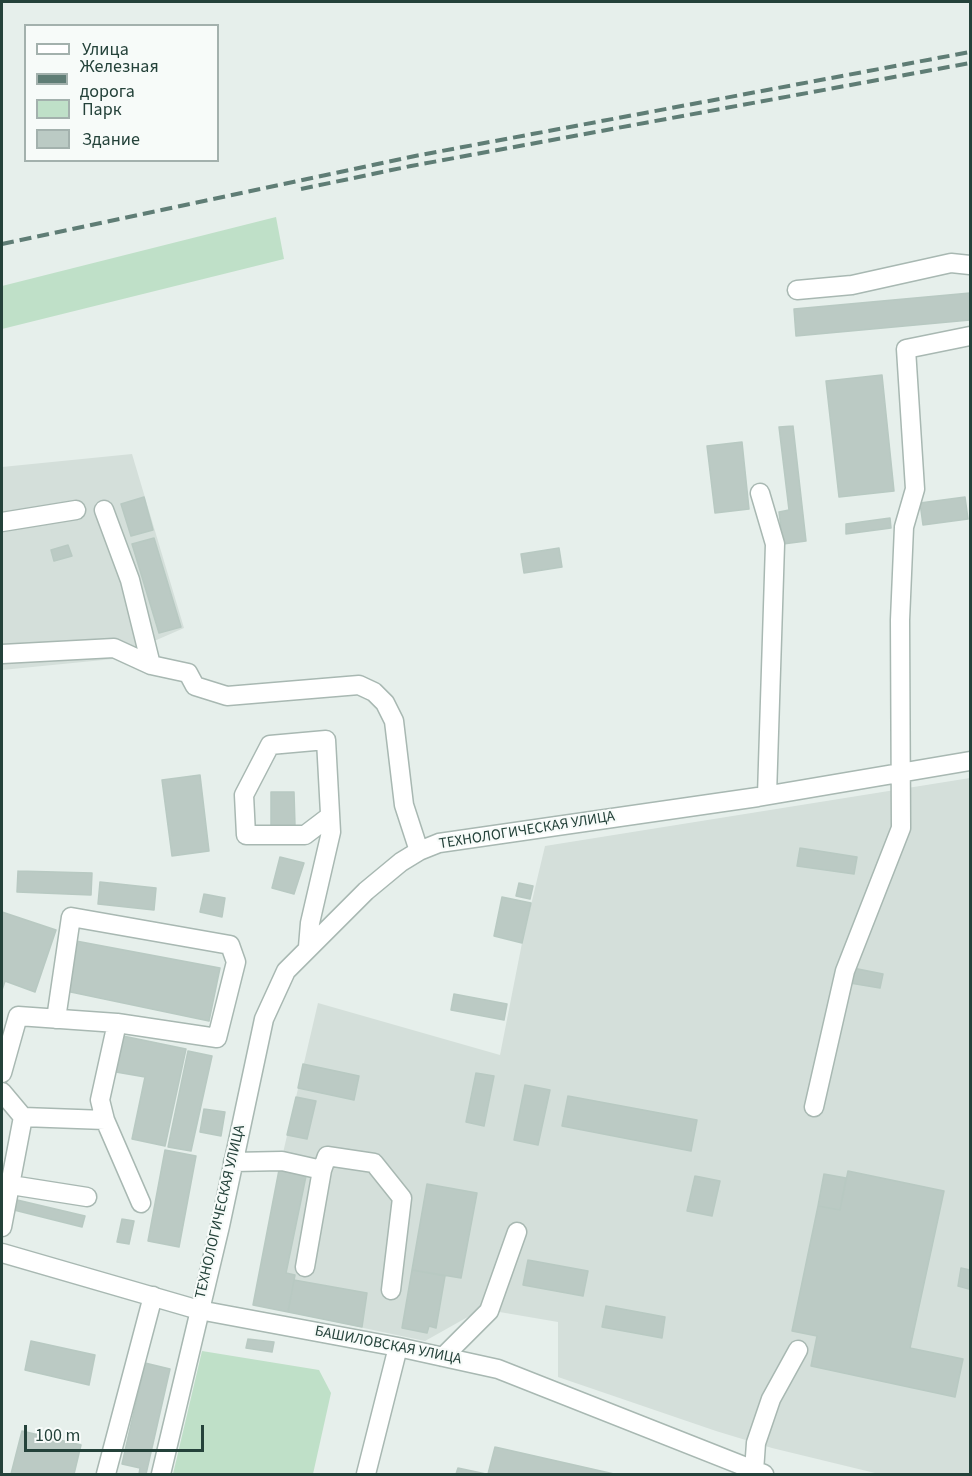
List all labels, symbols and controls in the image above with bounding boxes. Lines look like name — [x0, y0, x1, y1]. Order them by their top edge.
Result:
legend — [24, 24, 219, 162]
text: Улица — [82, 37, 129, 62]
text: Железная дорога — [80, 54, 159, 104]
text: Парк — [82, 97, 122, 122]
text: Здание — [82, 127, 140, 152]
street label: ТЕХНОЛОГИЧЕСКАЯ УЛИЦА — [438, 808, 616, 854]
street label: ТЕХНОЛОГИЧЕСКАЯ УЛИЦА — [192, 1123, 250, 1301]
street label: БАШИЛОВСКАЯ УЛИЦА — [313, 1323, 463, 1369]
scale bar — [27, 1413, 207, 1451]
text: 100 m — [35, 1423, 80, 1448]

